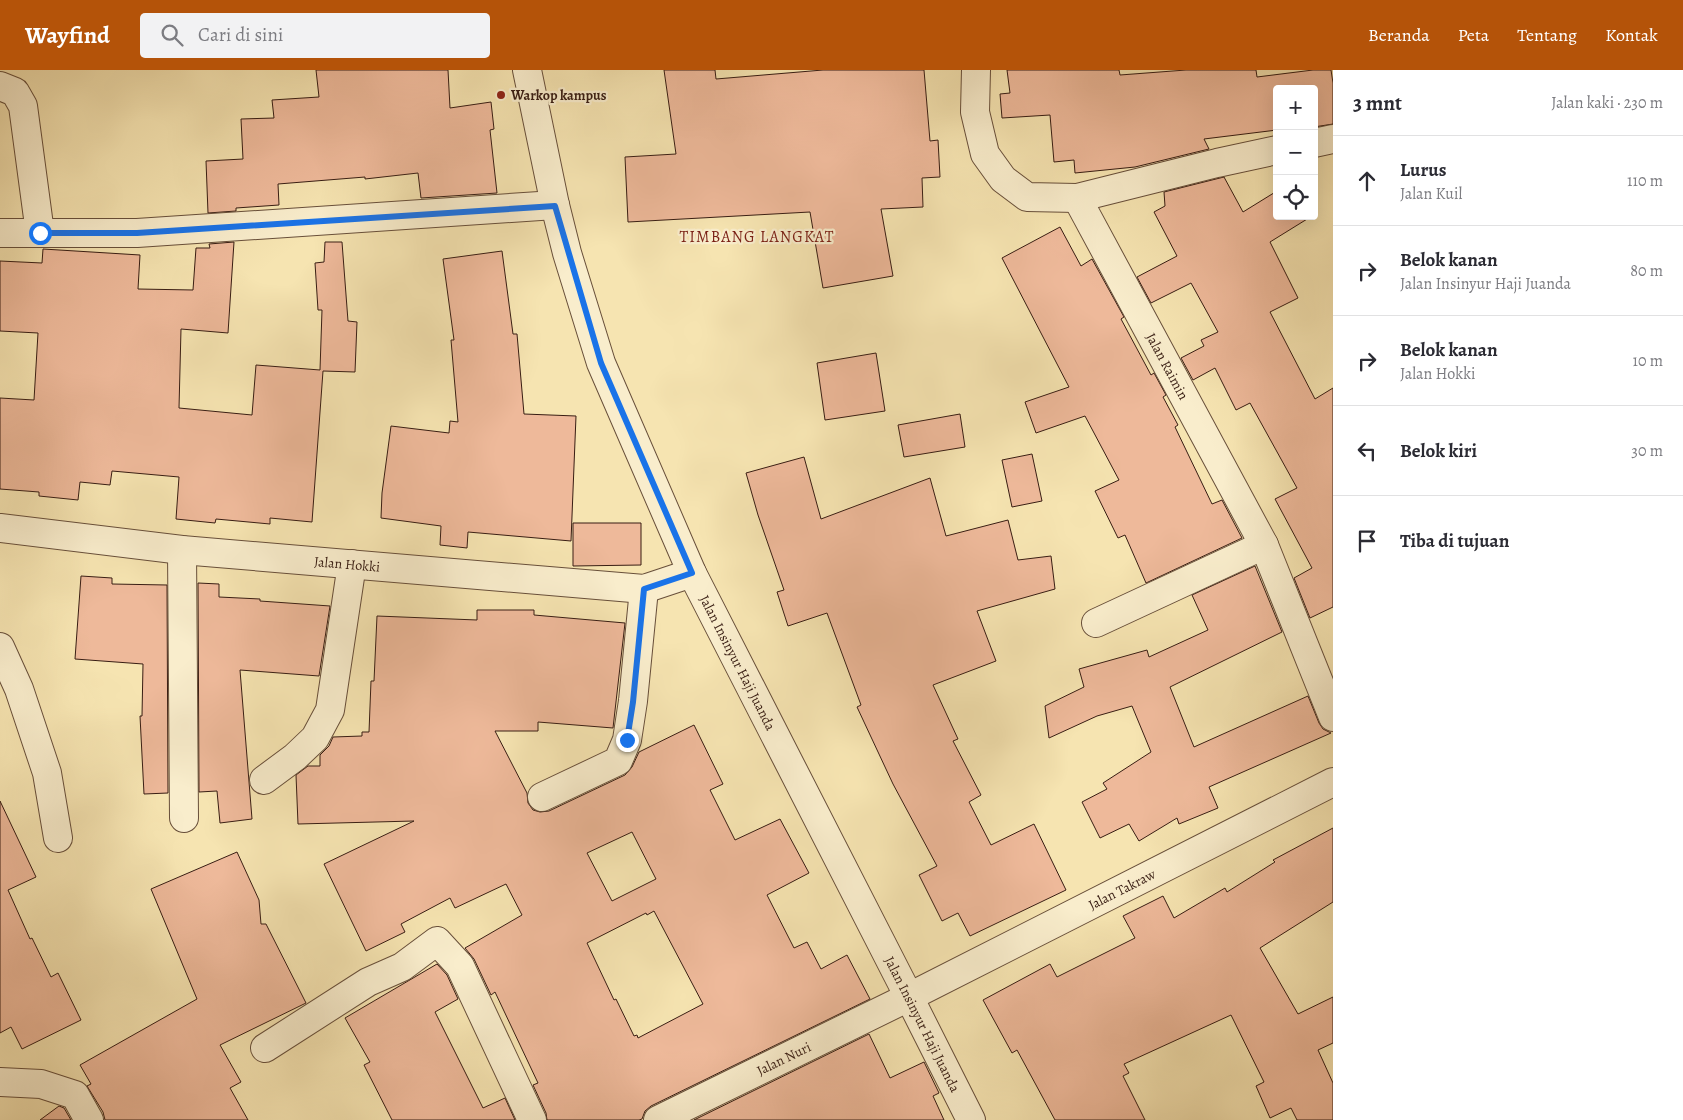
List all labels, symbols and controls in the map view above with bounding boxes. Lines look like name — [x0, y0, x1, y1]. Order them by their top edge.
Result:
search box — [140, 13, 490, 58]
text: Wayfind — [25, 19, 110, 51]
icon: search — [158, 21, 186, 49]
text: Cari di sini — [198, 22, 283, 48]
text: Beranda — [1368, 23, 1430, 47]
text: Peta — [1458, 23, 1489, 47]
text: Tentang — [1517, 23, 1577, 47]
text: Kontak — [1605, 23, 1658, 47]
map controls — [1273, 85, 1318, 220]
button: + — [1273, 85, 1318, 130]
place label: Warkop kampus — [510, 86, 607, 105]
marker: Warkop kampus — [495, 89, 507, 101]
text: 3 mnt — [1353, 89, 1402, 117]
text: Jalan kaki · 230 m — [1551, 92, 1663, 114]
button: − — [1273, 130, 1318, 175]
text: Lurus — [1400, 157, 1446, 183]
icon: ahead — [1353, 167, 1381, 195]
text: 110 m — [1627, 170, 1663, 192]
button: locate — [1273, 175, 1318, 220]
text: Jalan Kuil — [1400, 183, 1462, 205]
route start — [29, 222, 52, 245]
district label: TIMBANG LANGKAT — [680, 226, 834, 248]
text: Belok kanan — [1400, 247, 1498, 273]
icon: right — [1353, 257, 1381, 285]
text: 80 m — [1630, 260, 1663, 282]
text: Jalan Insinyur Haji Juanda — [1400, 273, 1571, 295]
street label: Jalan Raimin — [1142, 329, 1193, 403]
text: Belok kanan — [1400, 337, 1498, 363]
icon: right — [1353, 347, 1381, 375]
text: 10 m — [1633, 350, 1663, 372]
text: Jalan Hokki — [1400, 363, 1476, 385]
icon: left — [1353, 437, 1381, 465]
text: Belok kiri — [1400, 438, 1477, 464]
text: 30 m — [1631, 440, 1663, 462]
icon: arrive — [1353, 527, 1381, 555]
text: Tiba di tujuan — [1400, 528, 1509, 554]
street label: Jalan Hokki — [313, 552, 381, 576]
street label: Jalan Insinyur Haji Juanda — [695, 592, 781, 734]
route end — [616, 729, 639, 752]
street label: Jalan Takraw — [1085, 864, 1159, 914]
street label: Jalan Insinyur Haji Juanda — [880, 953, 965, 1096]
street label: Jalan Nuri — [753, 1037, 814, 1080]

